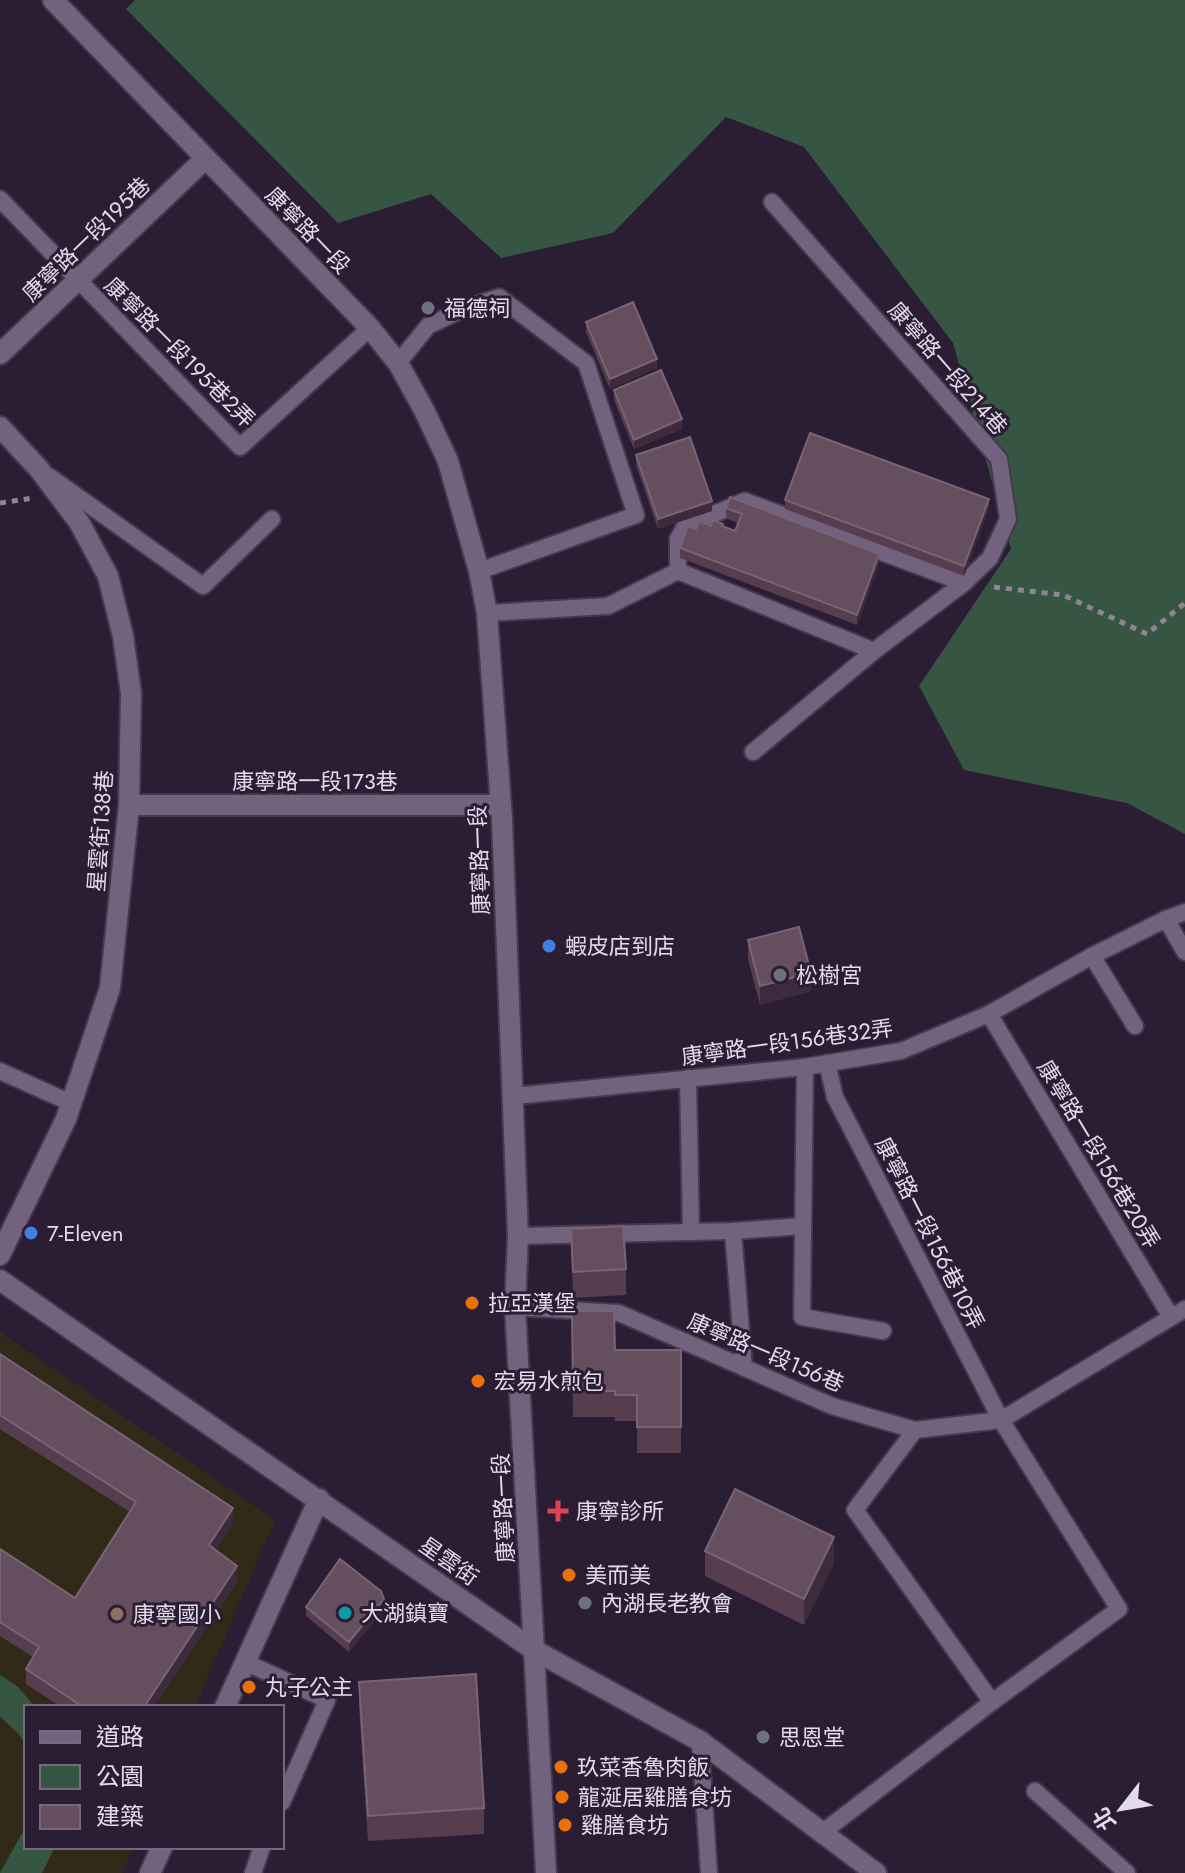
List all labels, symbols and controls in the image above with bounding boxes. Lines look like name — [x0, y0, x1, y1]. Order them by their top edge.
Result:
street label: 康寧路一段195巷 — [15, 169, 157, 309]
street label: 康寧路一段 — [258, 179, 358, 281]
street label: 康寧路一段195巷2弄 — [97, 269, 263, 435]
place label: 福德祠 — [444, 292, 510, 324]
street label: 康寧路一段214巷 — [881, 294, 1015, 442]
marker: 福德祠 — [419, 299, 437, 317]
street label: 康寧路一段173巷 — [232, 765, 398, 797]
street label: 星雲街138巷 — [80, 769, 120, 893]
street label: 康寧路一段 — [461, 804, 497, 916]
place label: 蝦皮店到店 — [565, 930, 675, 962]
marker: 蝦皮店到店 — [540, 937, 558, 955]
place label: 松樹宮 — [796, 959, 862, 991]
marker: 松樹宮 — [771, 966, 789, 984]
street label: 康寧路一段156巷32弄 — [679, 1011, 895, 1073]
street label: 康寧路一段156巷20弄 — [1030, 1054, 1168, 1254]
street label: 康寧路一段156巷10弄 — [868, 1131, 992, 1335]
place label: 7-Eleven — [47, 1217, 124, 1249]
marker: 7-Eleven — [22, 1224, 40, 1242]
place label: 拉亞漢堡 — [488, 1287, 576, 1319]
marker: 拉亞漢堡 — [463, 1294, 481, 1312]
street label: 康寧路一段156巷 — [683, 1305, 849, 1399]
place label: 宏易水煎包 — [494, 1365, 604, 1397]
marker: 宏易水煎包 — [469, 1372, 487, 1390]
street label: 康寧路一段 — [484, 1452, 522, 1564]
place label: 康寧診所 — [576, 1495, 664, 1527]
marker: 康寧診所 — [547, 1500, 569, 1522]
street label: 星雲街 — [413, 1529, 485, 1593]
place label: 美而美 — [585, 1559, 651, 1591]
marker: 美而美 — [560, 1566, 578, 1584]
place label: 內湖長老教會 — [601, 1587, 733, 1619]
marker: 內湖長老教會 — [576, 1594, 594, 1612]
place label: 大湖鎮寶 — [361, 1597, 449, 1629]
place label: 康寧國小 — [133, 1598, 221, 1630]
marker: 大湖鎮寶 — [336, 1604, 354, 1622]
marker: 康寧國小 — [108, 1605, 126, 1623]
place label: 丸子公主 — [265, 1671, 353, 1703]
marker: 丸子公主 — [240, 1678, 258, 1696]
legend — [24, 1705, 284, 1849]
text: 道路 — [96, 1719, 144, 1754]
place label: 思恩堂 — [779, 1721, 845, 1753]
marker: 思恩堂 — [754, 1728, 772, 1746]
place label: 玖菜香魯肉飯 — [577, 1751, 709, 1783]
marker: 玖菜香魯肉飯 — [552, 1758, 570, 1776]
text: 公園 — [96, 1759, 144, 1794]
north arrow — [1081, 1769, 1161, 1849]
place label: 龍涎居雞膳食坊 — [578, 1781, 732, 1813]
marker: 龍涎居雞膳食坊 — [553, 1788, 571, 1806]
text: 建築 — [96, 1799, 144, 1834]
text: 北 — [1084, 1802, 1123, 1837]
place label: 雞膳食坊 — [581, 1809, 669, 1841]
marker: 雞膳食坊 — [556, 1816, 574, 1834]

